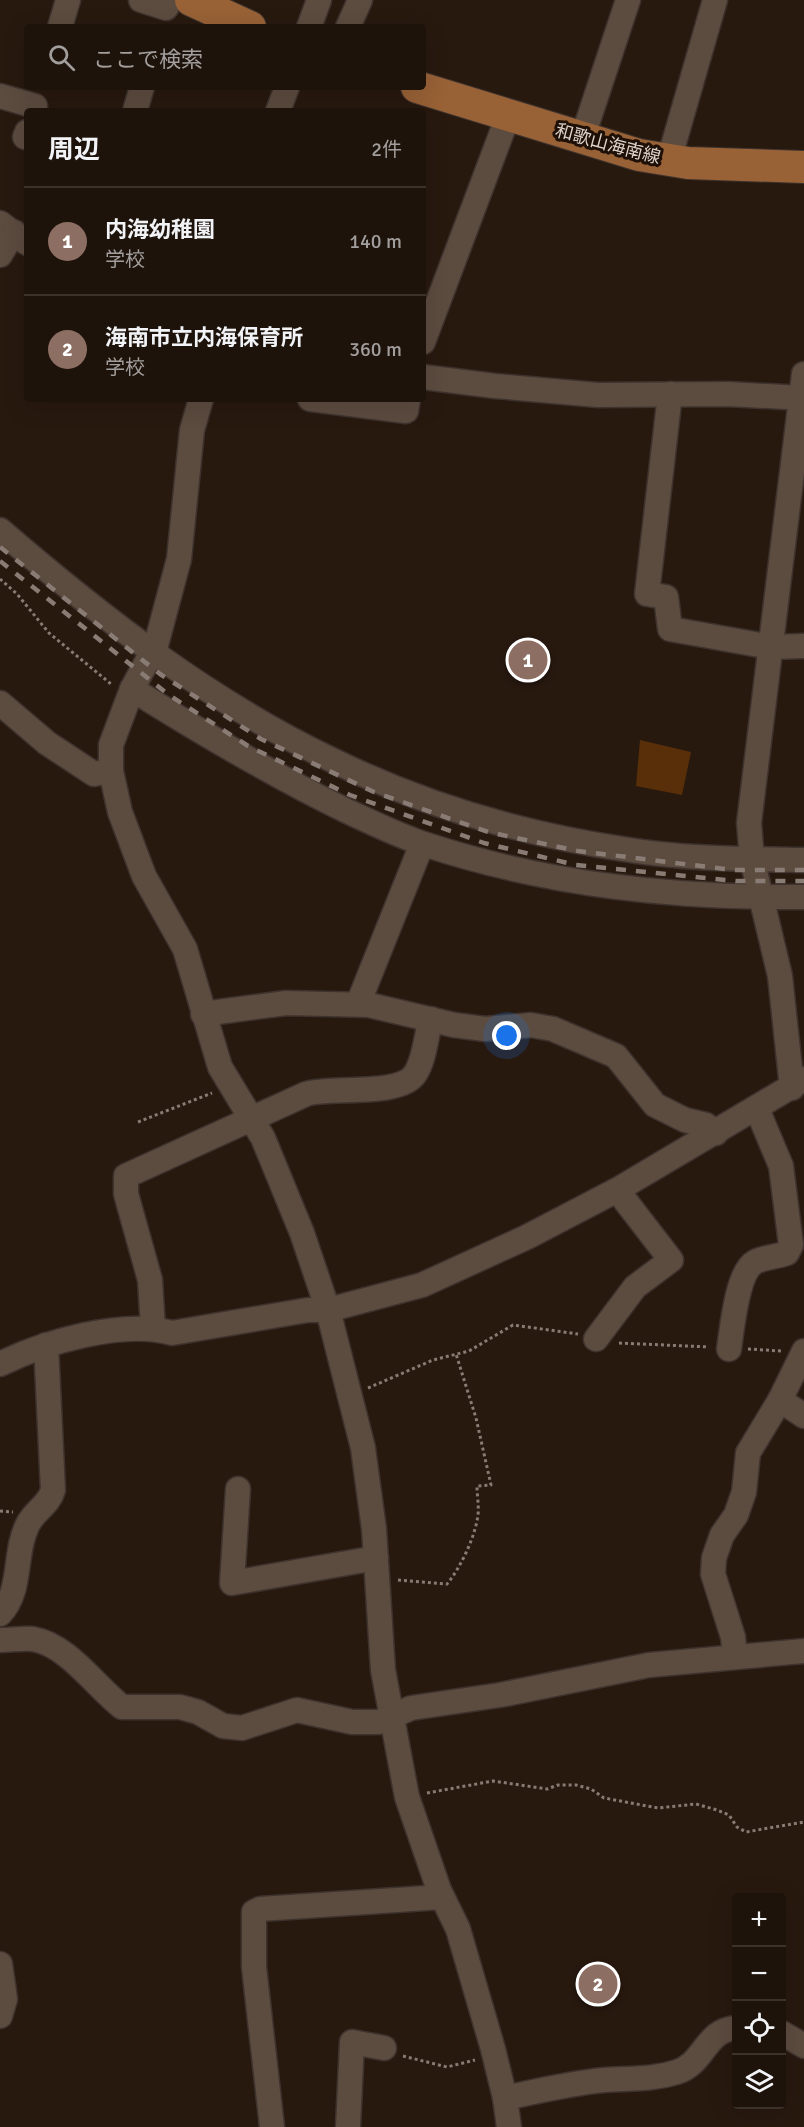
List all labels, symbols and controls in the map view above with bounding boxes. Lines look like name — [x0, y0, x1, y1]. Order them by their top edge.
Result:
search box — [24, 24, 426, 90]
icon: search — [45, 41, 78, 74]
text: ここで検索 — [93, 46, 203, 73]
street label: 和歌山海南線 — [553, 119, 663, 169]
text: 周辺 — [48, 134, 100, 166]
text: 2件 — [371, 137, 402, 162]
text: 内海幼稚園 — [105, 216, 215, 243]
text: 1 — [62, 229, 73, 254]
text: 140 m — [349, 229, 402, 254]
text: 学校 — [105, 247, 145, 272]
text: 海南市立内海保育所 — [105, 324, 303, 351]
text: 2 — [62, 337, 73, 362]
text: 360 m — [349, 337, 402, 362]
text: 学校 — [105, 355, 145, 380]
pin: 1 — [508, 638, 548, 682]
your location — [492, 1021, 521, 1050]
map controls — [732, 1893, 786, 2109]
button: + — [732, 1893, 786, 1947]
button: − — [732, 1947, 786, 2001]
pin: 2 — [578, 1962, 618, 2006]
button: locate — [732, 2001, 786, 2055]
button: layers — [732, 2055, 786, 2109]

